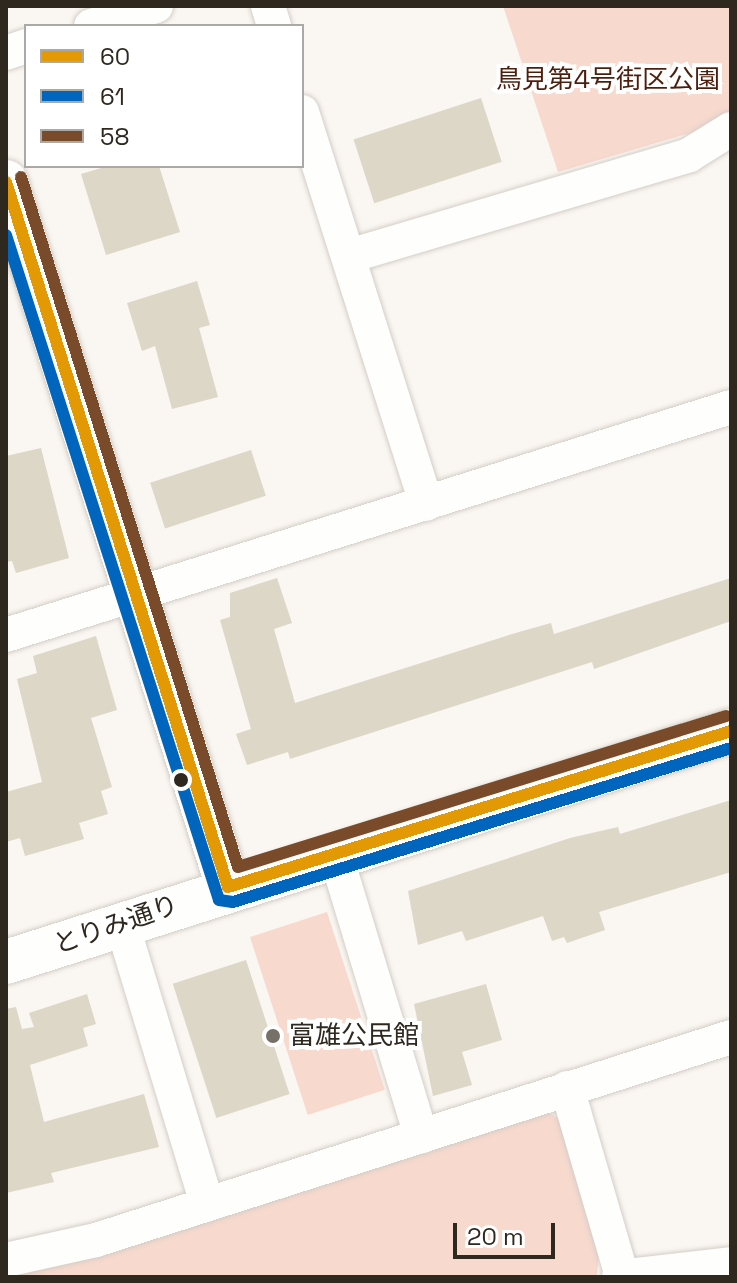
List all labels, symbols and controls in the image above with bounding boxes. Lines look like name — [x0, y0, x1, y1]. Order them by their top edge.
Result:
legend — [24, 24, 304, 168]
text: 60 — [100, 41, 130, 72]
park label: 鳥見第4号街区公園 — [496, 64, 720, 96]
text: 61 — [100, 81, 125, 112]
text: 58 — [100, 121, 129, 152]
unlabelled marker — [173, 772, 189, 788]
street label: とりみ通り — [49, 889, 183, 961]
place label: 富雄公民館 — [289, 1020, 419, 1052]
marker: 富雄公民館 — [264, 1027, 282, 1045]
scale bar — [457, 1207, 559, 1257]
text: 20 m — [467, 1221, 524, 1252]

